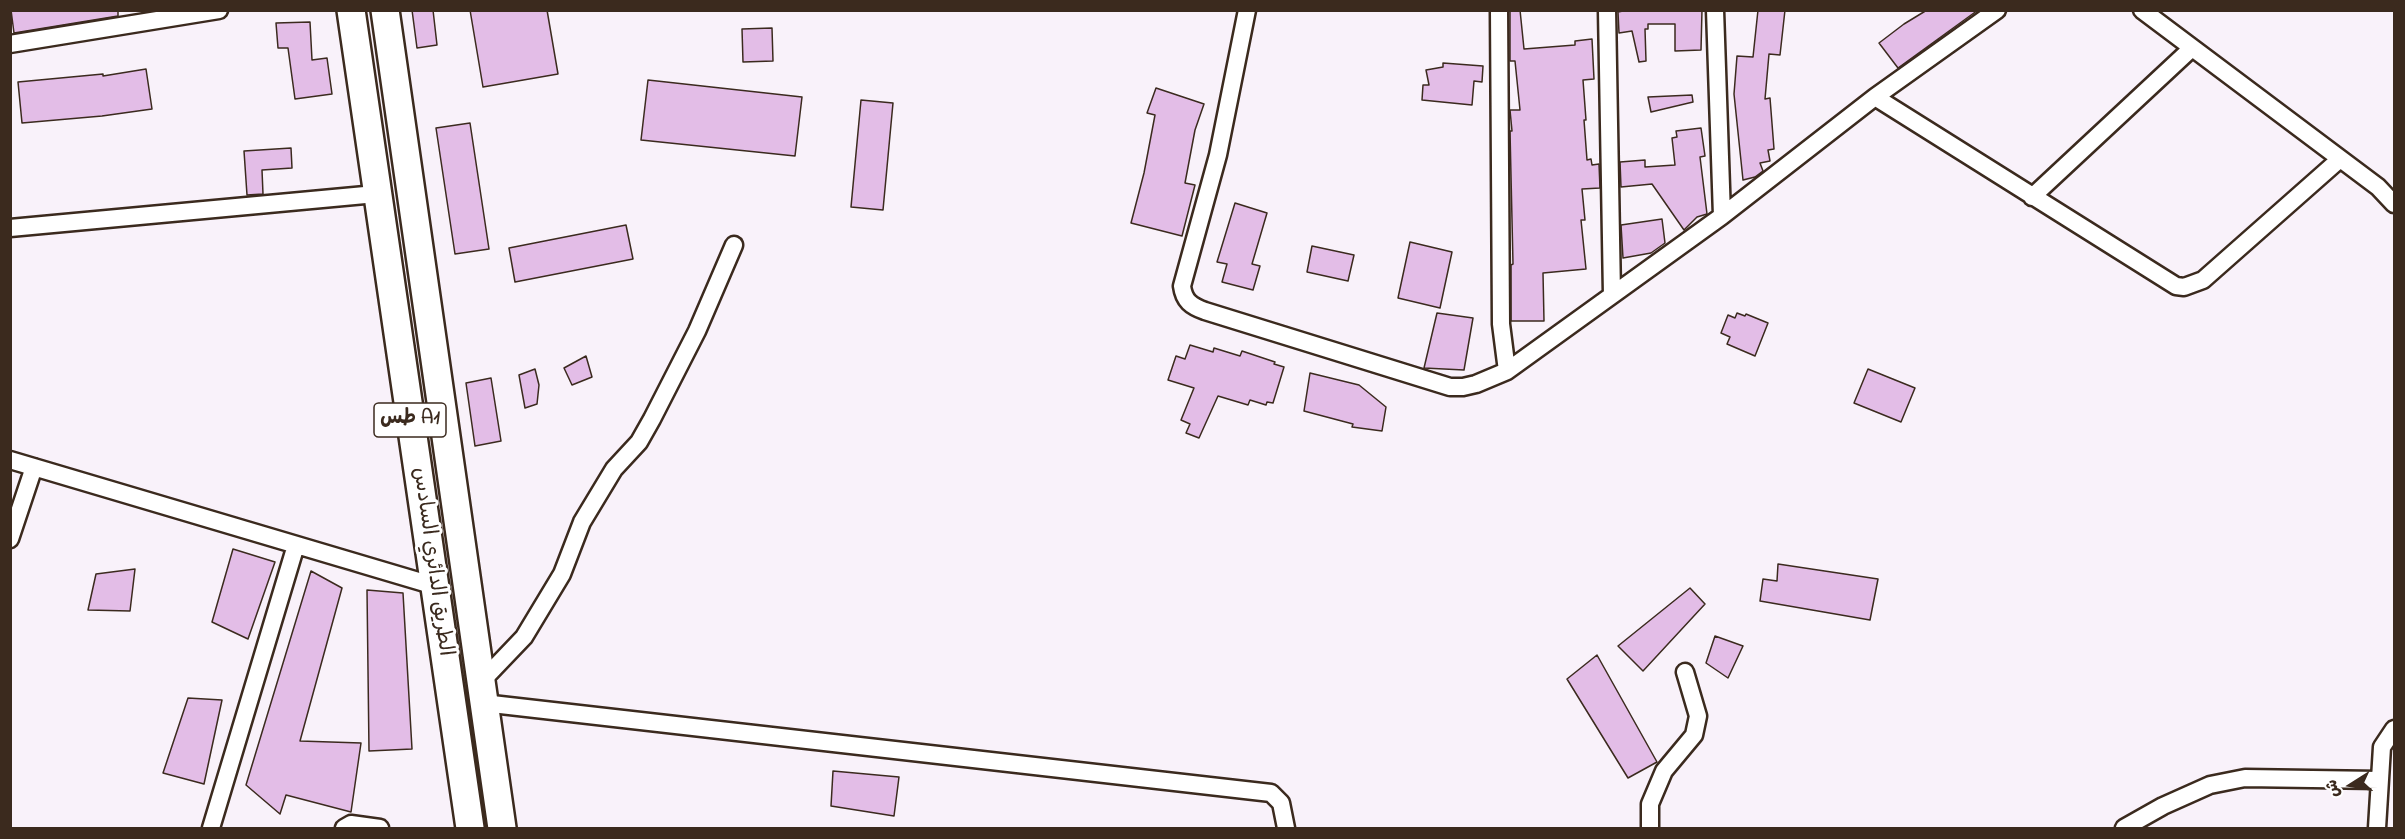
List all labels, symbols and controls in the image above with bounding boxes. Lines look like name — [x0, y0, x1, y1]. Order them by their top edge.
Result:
road number: طس A1 — [374, 403, 446, 437]
street label: الطريق الدائري السادس — [405, 466, 457, 658]
north arrow — [2321, 755, 2381, 815]
text: ش — [2320, 778, 2347, 799]

